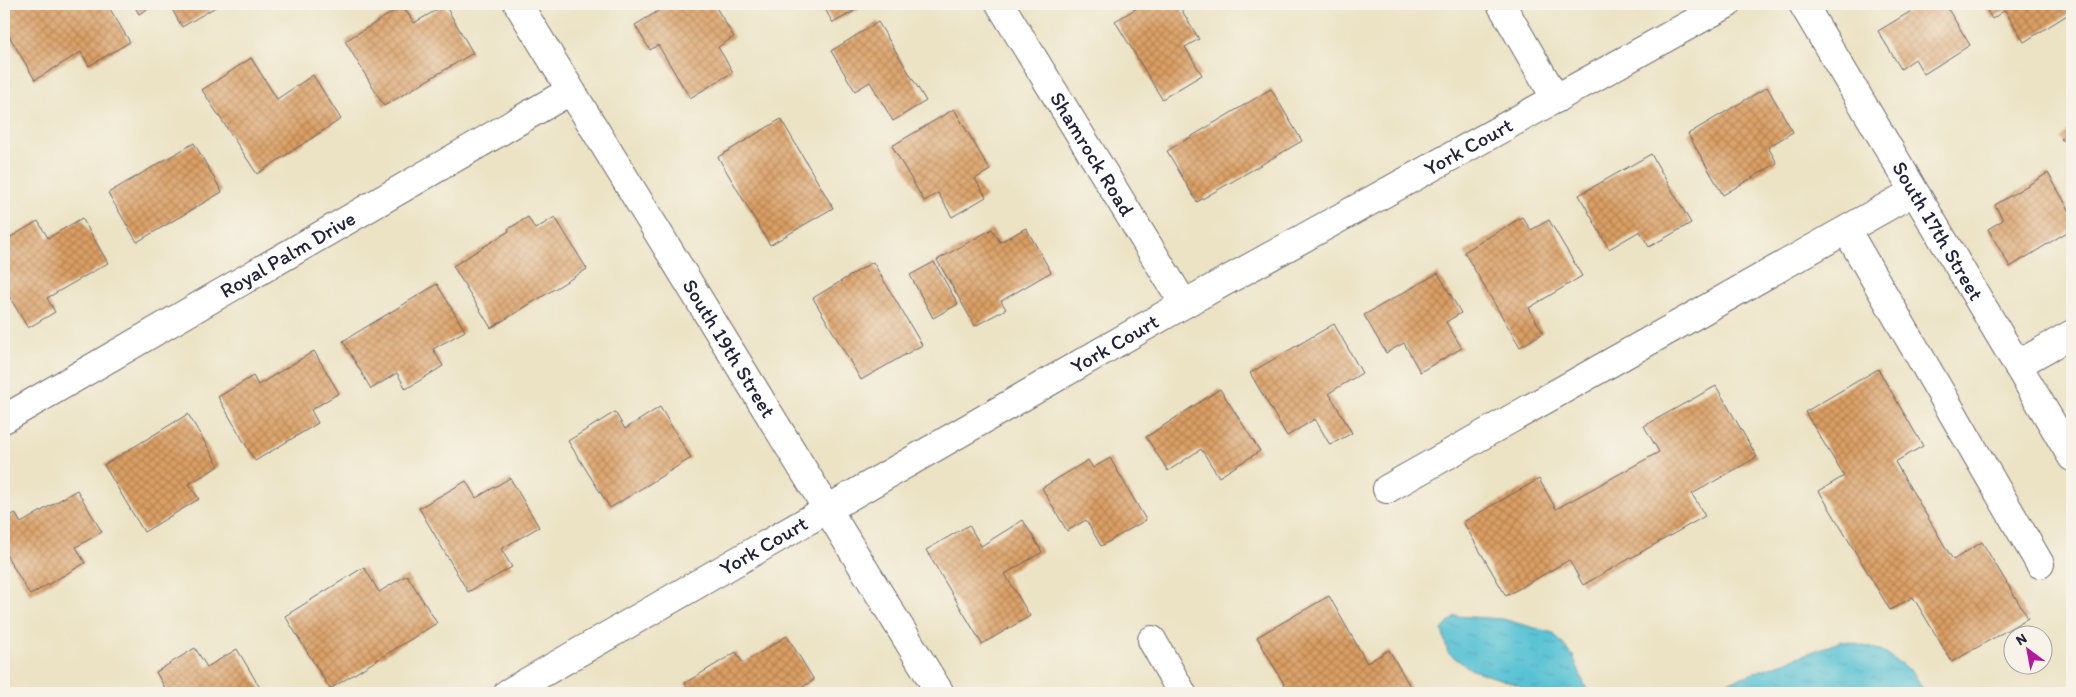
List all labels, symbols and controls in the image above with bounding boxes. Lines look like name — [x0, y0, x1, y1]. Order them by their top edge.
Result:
street label: Shamrock Road — [1045, 87, 1140, 221]
street label: York Court — [1420, 112, 1517, 181]
street label: South 17th Street — [1887, 157, 1989, 305]
street label: Royal Palm Drive — [215, 205, 360, 303]
street label: South 19th Street — [678, 274, 781, 422]
street label: York Court — [1066, 308, 1163, 379]
street label: York Court — [715, 510, 812, 581]
north arrow — [2004, 624, 2054, 674]
text: N — [2013, 630, 2030, 649]

